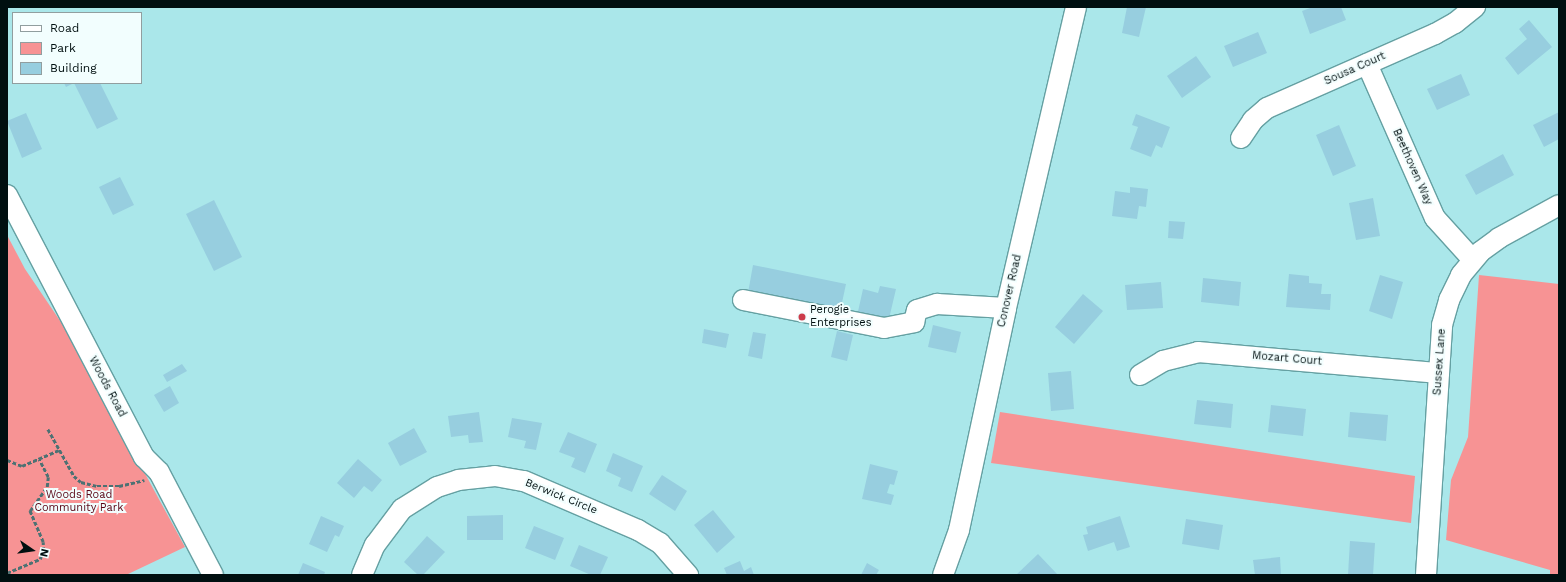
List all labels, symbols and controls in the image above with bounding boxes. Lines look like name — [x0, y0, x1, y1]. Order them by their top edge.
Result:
legend — [12, 12, 142, 84]
text: Road — [50, 21, 79, 35]
text: Park — [50, 41, 76, 55]
street label: Sousa Court — [1322, 50, 1388, 88]
text: Building — [50, 61, 97, 75]
street label: Beethoven Way — [1389, 127, 1435, 207]
street label: Conover Road — [995, 253, 1025, 329]
place label: Perogie Enterprises — [810, 304, 871, 330]
marker: Perogie Enterprises — [797, 312, 807, 322]
street label: Sussex Lane — [1431, 328, 1449, 396]
street label: Mozart Court — [1251, 349, 1323, 369]
street label: Woods Road — [86, 354, 128, 420]
street label: Berwick Circle — [523, 476, 599, 518]
park label: Woods Road Community Park — [34, 489, 124, 515]
north arrow — [12, 530, 52, 570]
text: N — [37, 547, 51, 558]

